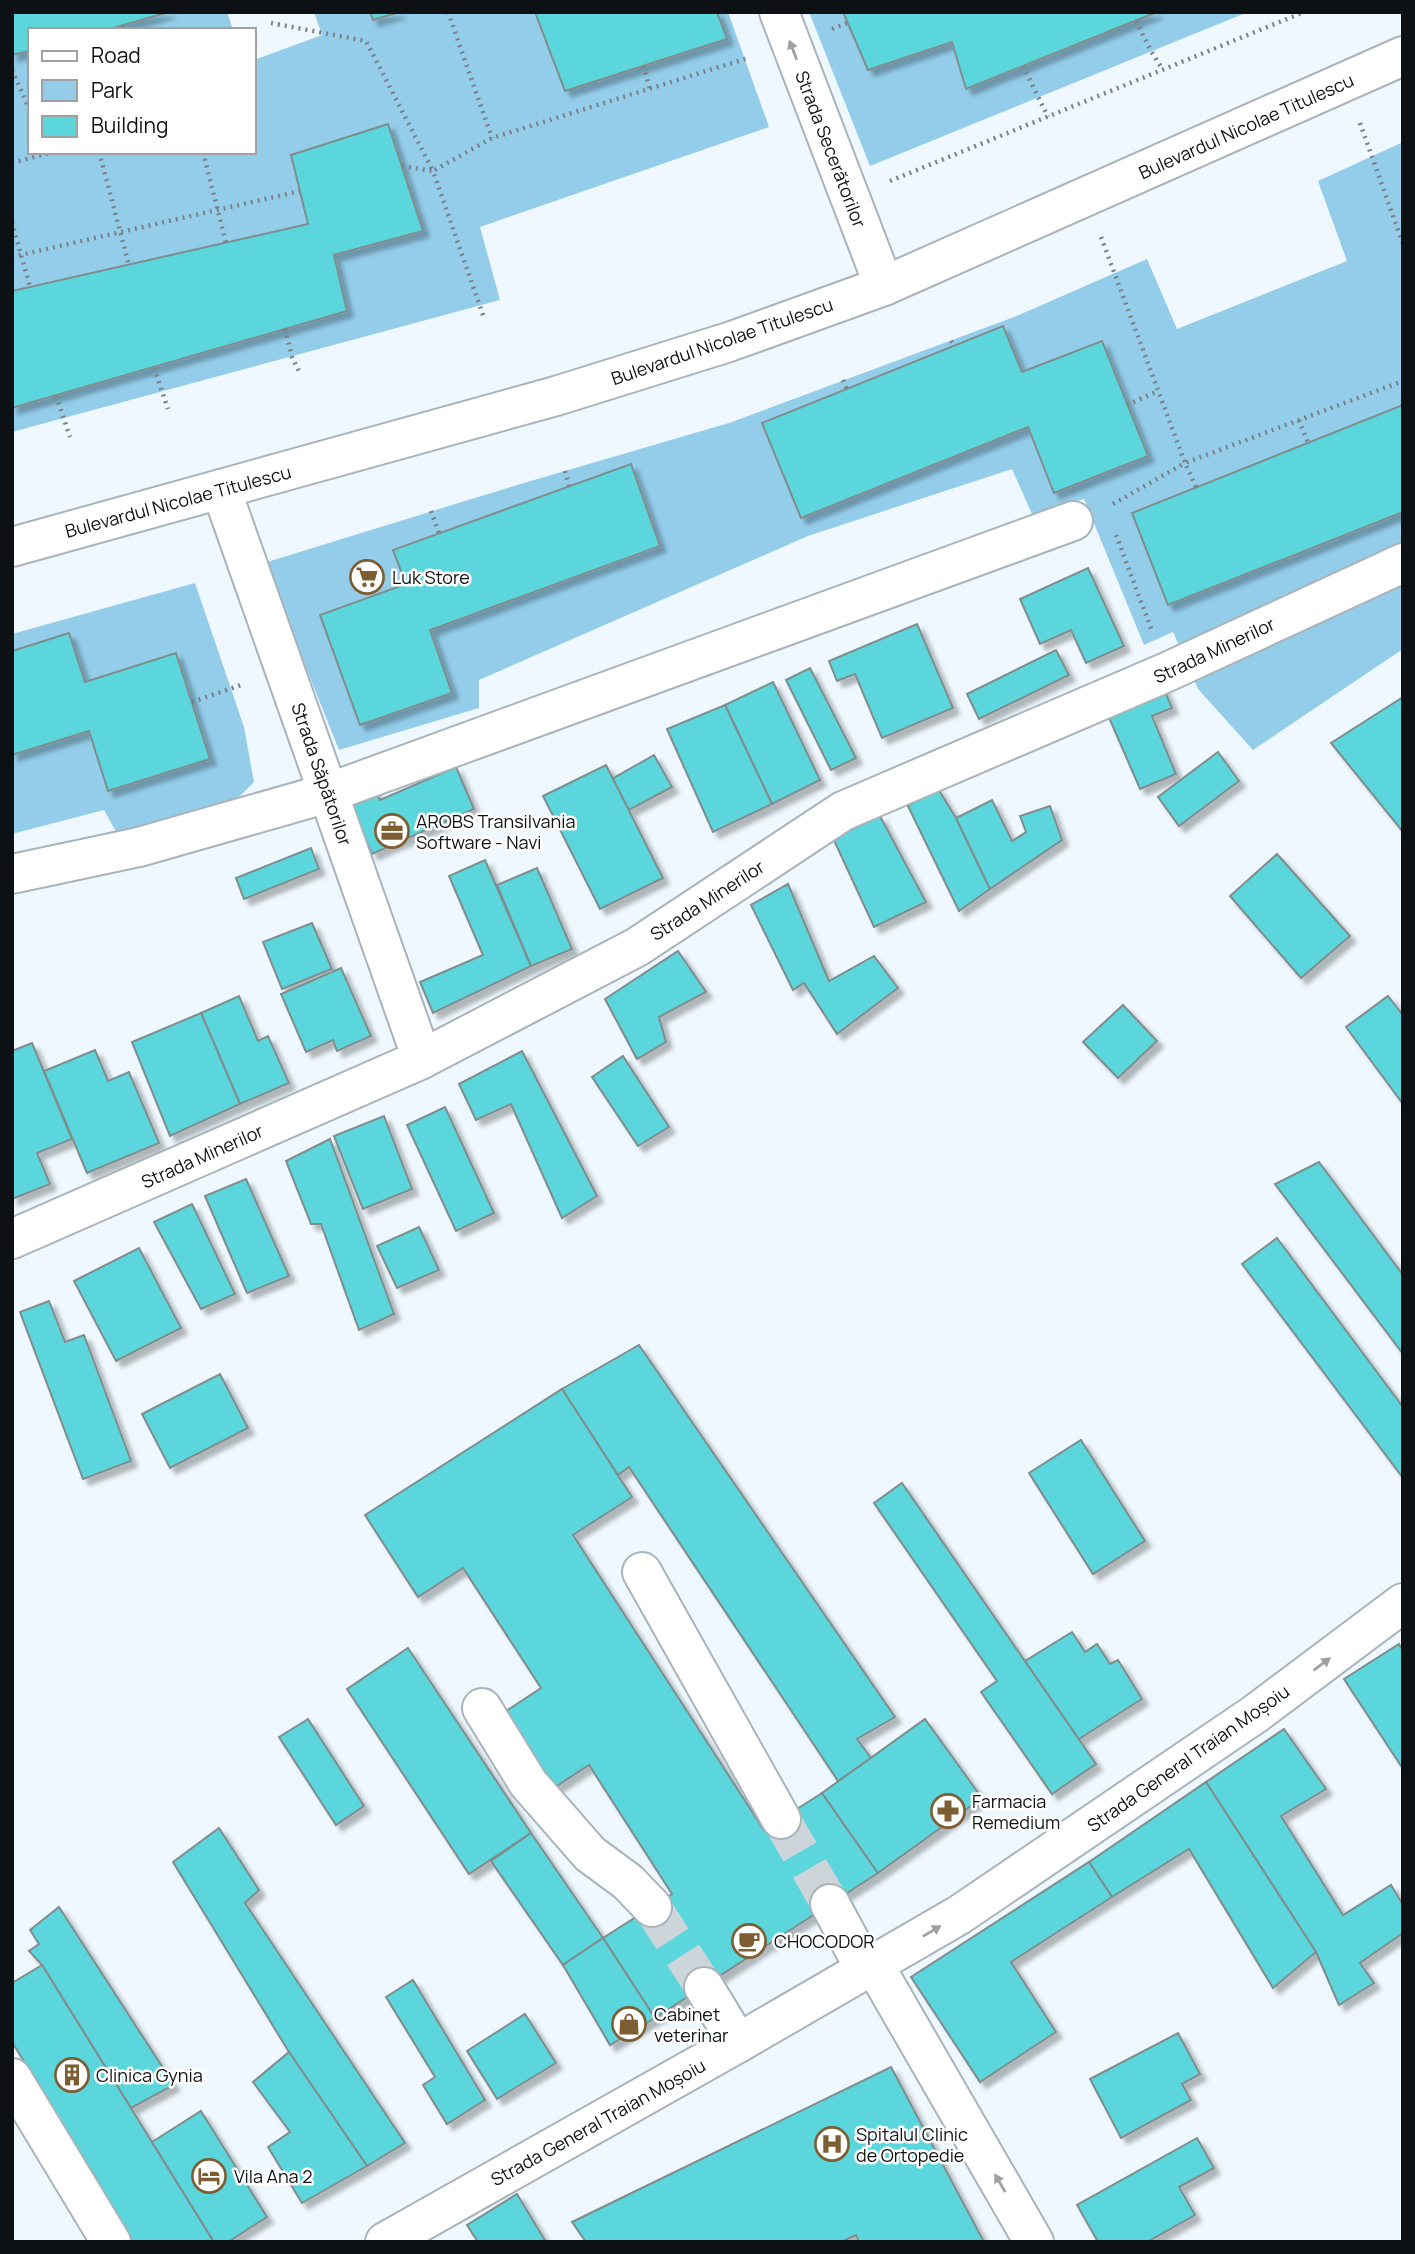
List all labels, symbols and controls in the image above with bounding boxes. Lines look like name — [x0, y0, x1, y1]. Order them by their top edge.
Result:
legend — [28, 28, 256, 154]
one-way arrow — [788, 39, 799, 60]
text: Road — [91, 41, 141, 69]
street label: Strada Secerătorilor — [790, 67, 872, 231]
street label: Bulevardul Nicolae Titulescu — [1135, 68, 1357, 184]
text: Park — [91, 76, 133, 104]
text: Building — [91, 111, 168, 139]
street label: Bulevardul Nicolae Titulescu — [608, 292, 836, 390]
street label: Bulevardul Nicolae Titulescu — [62, 459, 294, 543]
supermarket icon: Luk Store — [348, 558, 386, 596]
place label: Luk Store — [392, 565, 470, 589]
street label: Strada Minerilor — [1149, 611, 1279, 689]
street label: Strada Săpătorilor — [286, 699, 358, 849]
place label: AROBS Transilvania Software - Navi — [416, 809, 576, 854]
office icon: AROBS Transilvania Software - Navi — [373, 812, 411, 850]
street label: Strada Minerilor — [645, 854, 769, 946]
street label: Strada Minerilor — [137, 1118, 267, 1194]
one-way arrow — [1313, 1657, 1331, 1671]
street label: Strada General Traian Moșoiu — [1082, 1679, 1294, 1837]
place label: Farmacia Remedium — [972, 1789, 1060, 1834]
pharmacy icon: Farmacia Remedium — [929, 1792, 967, 1830]
cafe icon: CHOCODOR — [730, 1922, 768, 1960]
one-way arrow — [923, 1924, 942, 1937]
place label: CHOCODOR — [774, 1929, 875, 1953]
place label: Cabinet veterinar — [654, 2002, 729, 2047]
shop icon: Cabinet veterinar — [610, 2005, 648, 2043]
street label: Strada General Traian Moșoiu — [486, 2053, 710, 2191]
building icon: Clinica Gynia — [53, 2056, 91, 2094]
place label: Clinica Gynia — [96, 2063, 203, 2087]
place label: Spitalul Clinic de Ortopedie — [856, 2122, 968, 2167]
hospital icon: Spitalul Clinic de Ortopedie — [813, 2125, 851, 2163]
hotel icon: Vila Ana 2 — [190, 2157, 228, 2195]
place label: Vila Ana 2 — [234, 2164, 312, 2188]
one-way arrow — [994, 2173, 1006, 2192]

